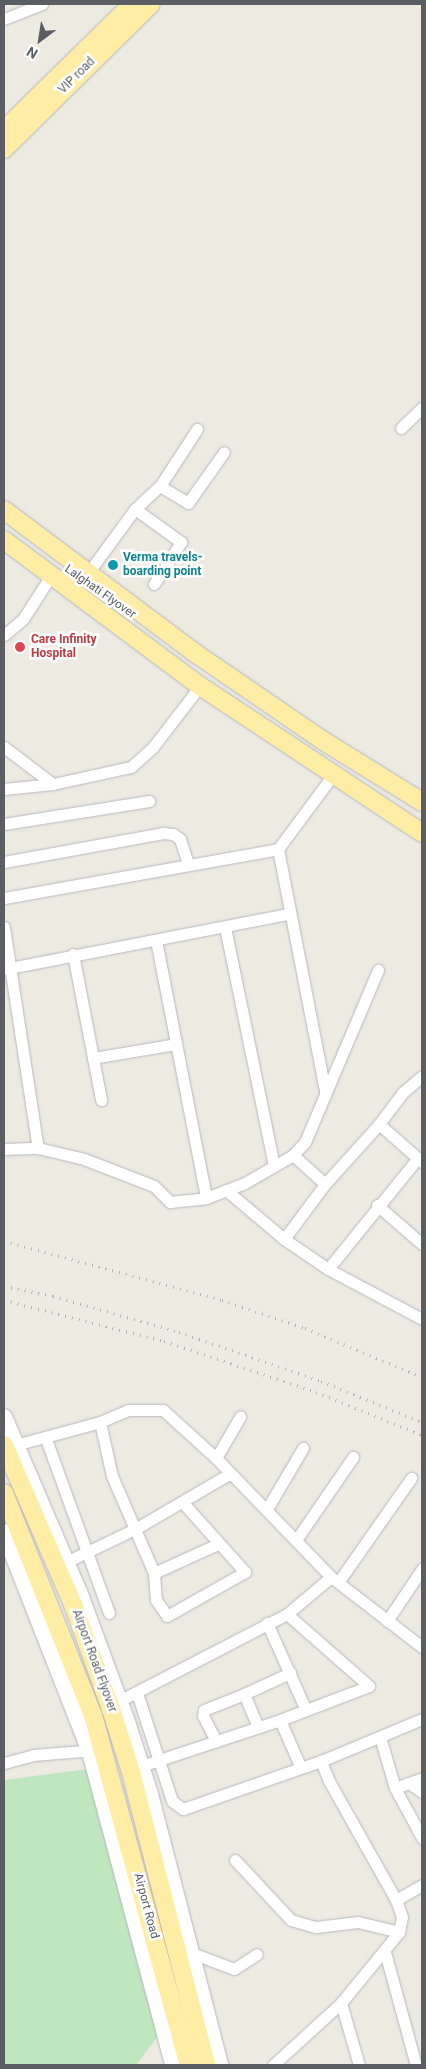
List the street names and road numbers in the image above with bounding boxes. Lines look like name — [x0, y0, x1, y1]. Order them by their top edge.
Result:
street label: VIP road — [56, 55, 98, 97]
street label: Lalghati Flyover — [62, 562, 138, 622]
street label: Airport Road Flyover — [69, 1608, 119, 1714]
street label: Airport Road — [130, 1872, 162, 1940]

